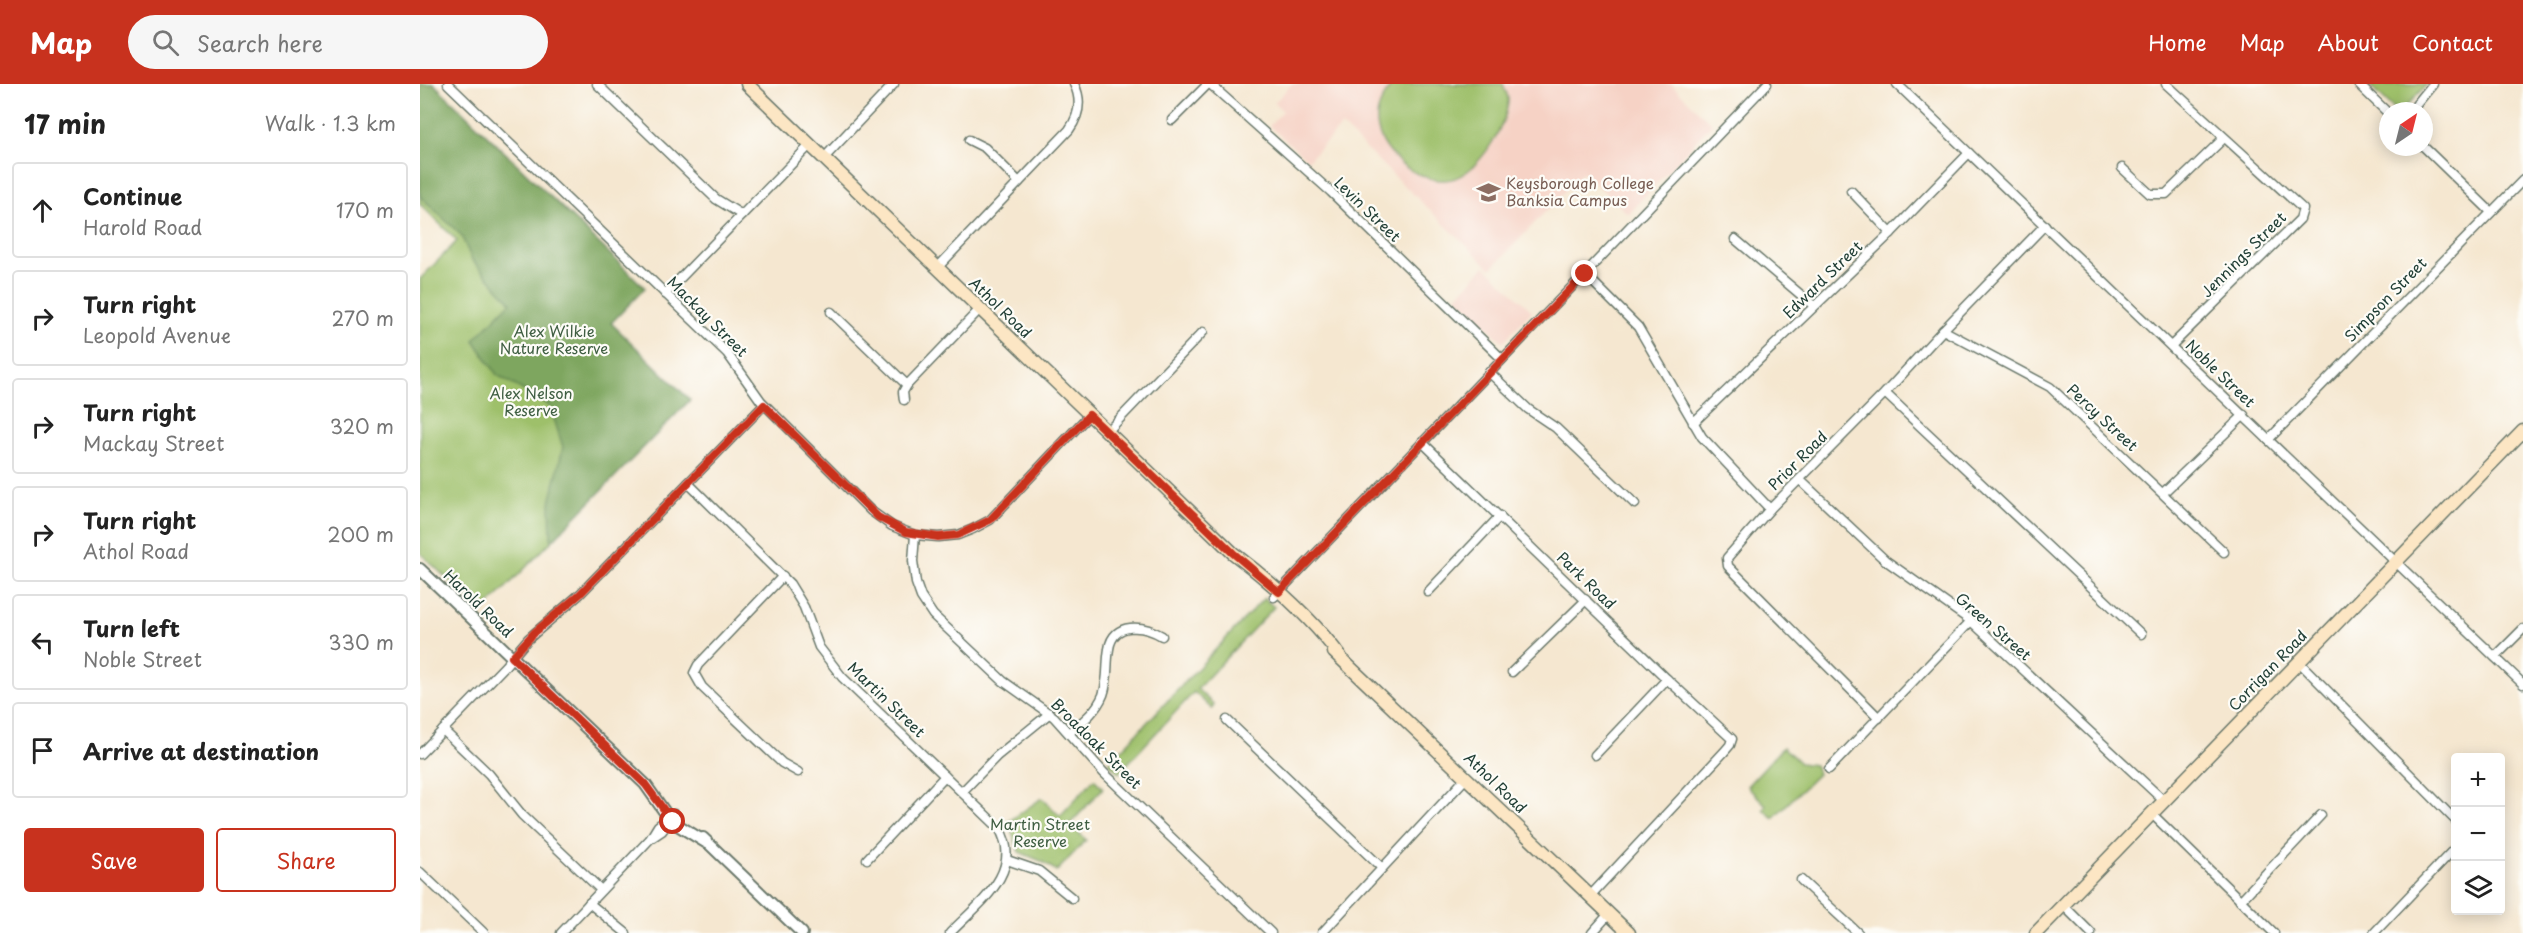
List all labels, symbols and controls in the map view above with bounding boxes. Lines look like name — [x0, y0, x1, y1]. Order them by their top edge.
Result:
search box — [128, 15, 548, 69]
text: Map — [30, 21, 92, 64]
icon: search — [149, 26, 182, 59]
text: Search here — [197, 26, 323, 59]
text: Home — [2148, 26, 2207, 58]
text: Map — [2240, 26, 2285, 58]
text: About — [2318, 26, 2379, 58]
text: Contact — [2412, 26, 2493, 58]
north arrow — [2379, 102, 2433, 156]
text: 17 min — [24, 104, 106, 143]
text: Walk · 1.3 km — [265, 108, 396, 138]
street label: Levin Street — [1329, 171, 1407, 247]
place label: Keysborough College Banksia Campus — [1506, 171, 1654, 211]
text: Continue — [83, 179, 182, 212]
school or university icon: Keysborough College Banksia Campus — [1475, 180, 1501, 206]
icon: ahead — [26, 194, 59, 227]
text: 170 m — [336, 195, 394, 225]
street label: Jennings Street — [2195, 206, 2291, 302]
text: Harold Road — [83, 212, 202, 242]
street label: Edward Street — [1777, 235, 1867, 323]
street label: Simpson Street — [2339, 251, 2431, 346]
route end — [1571, 260, 1597, 286]
street label: Mackay Street — [662, 270, 754, 362]
street label: Athol Road — [964, 271, 1038, 343]
text: Turn right — [83, 287, 196, 320]
icon: right — [26, 302, 59, 335]
text: 270 m — [331, 303, 394, 333]
park label: Alex Wilkie Nature Reserve — [500, 319, 608, 359]
text: Leopold Avenue — [83, 320, 231, 350]
street label: Noble Street — [2181, 334, 2261, 412]
street label: Percy Street — [2062, 378, 2144, 456]
park label: Alex Nelson Reserve — [489, 381, 573, 421]
text: Turn right — [83, 395, 196, 428]
icon: right — [26, 410, 59, 443]
text: 320 m — [330, 411, 394, 441]
street label: Prior Road — [1762, 425, 1832, 495]
text: Mackay Street — [83, 428, 224, 458]
text: Turn right — [83, 503, 196, 536]
icon: right — [26, 518, 59, 551]
text: 200 m — [327, 519, 394, 549]
text: Athol Road — [83, 536, 189, 566]
street label: Park Road — [1552, 546, 1622, 614]
street label: Harold Road — [439, 564, 519, 642]
street label: Green Street — [1951, 586, 2037, 665]
text: Turn left — [83, 611, 180, 644]
street label: Corrigan Road — [2222, 624, 2312, 716]
icon: left — [26, 626, 59, 659]
text: 330 m — [328, 627, 394, 657]
text: Noble Street — [83, 644, 202, 674]
street label: Martin Street — [843, 656, 931, 742]
street label: Broadoak Street — [1046, 692, 1148, 794]
icon: arrive — [26, 734, 59, 767]
text: Arrive at destination — [83, 734, 319, 767]
street label: Athol Road — [1459, 746, 1533, 818]
map controls — [2451, 753, 2505, 915]
button: + — [2451, 753, 2505, 807]
button: − — [2451, 807, 2505, 861]
route start — [659, 808, 685, 834]
park label: Martin Street Reserve — [990, 812, 1090, 852]
button: Save — [24, 828, 204, 892]
button: Share — [216, 828, 396, 892]
button: layers — [2451, 861, 2505, 915]

